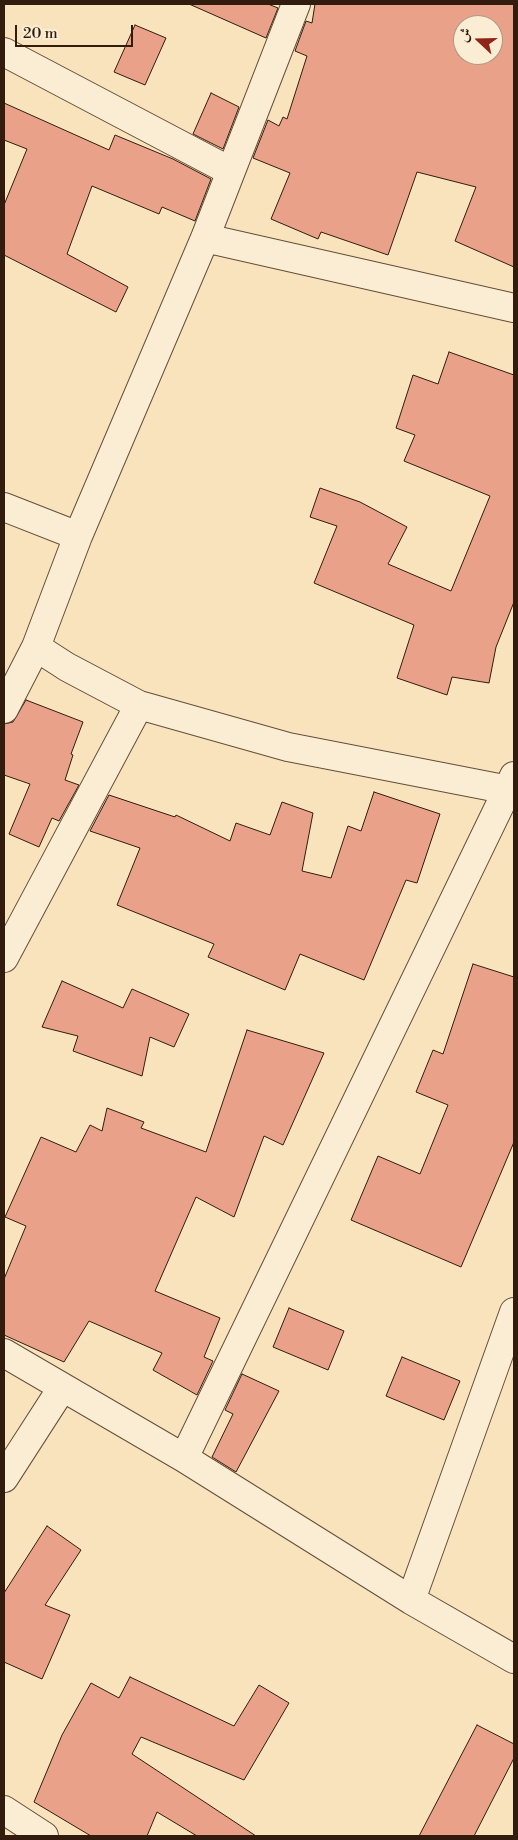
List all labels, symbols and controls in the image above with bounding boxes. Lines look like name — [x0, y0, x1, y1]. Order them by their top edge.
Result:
scale bar — [18, 15, 135, 47]
north arrow — [453, 15, 503, 65]
text: 20 m — [23, 24, 58, 43]
text: ش — [454, 25, 476, 45]

